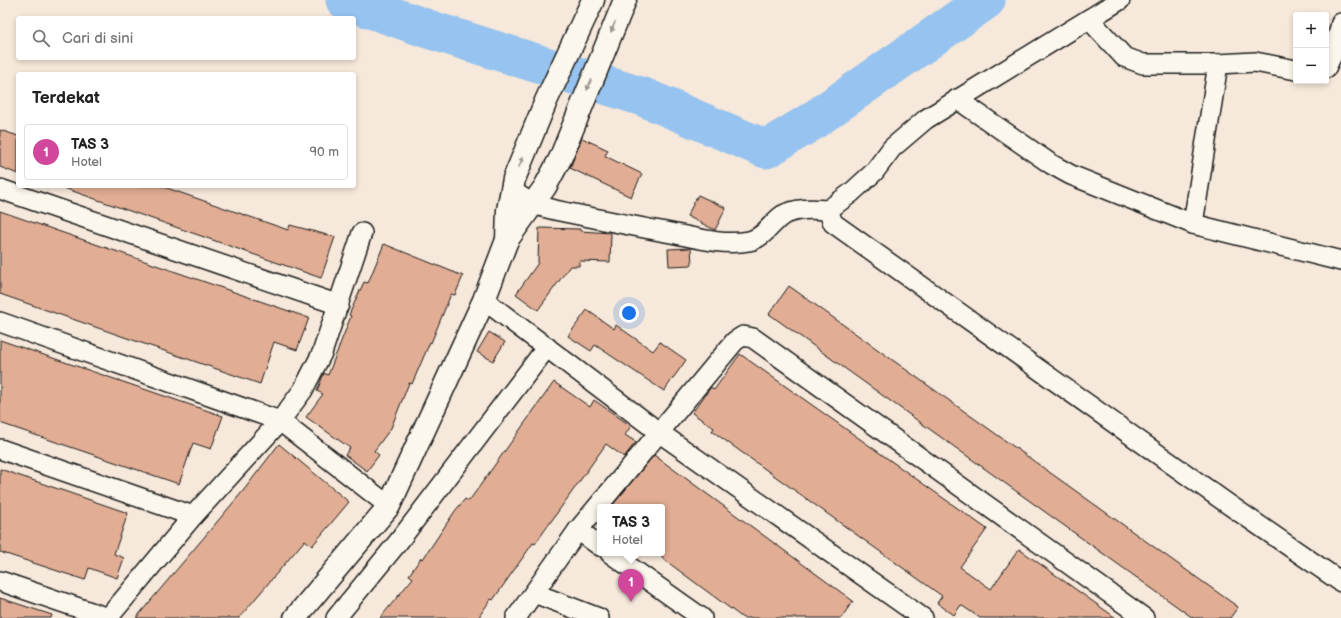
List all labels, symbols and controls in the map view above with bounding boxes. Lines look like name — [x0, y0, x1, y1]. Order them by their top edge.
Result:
map controls — [1293, 12, 1329, 84]
button: + — [1293, 12, 1329, 48]
search box — [16, 16, 356, 60]
one-way arrow — [610, 22, 616, 33]
icon: search — [30, 27, 52, 49]
text: Cari di sini — [62, 29, 133, 48]
button: − — [1293, 48, 1329, 84]
one-way arrow — [585, 80, 591, 92]
text: Terdekat — [32, 88, 100, 108]
text: TAS 3 — [71, 135, 109, 154]
text: 1 — [43, 144, 49, 160]
text: 90 m — [310, 144, 339, 160]
text: Hotel — [71, 154, 102, 170]
one-way arrow — [518, 156, 524, 167]
your location — [619, 303, 639, 323]
popup — [597, 504, 665, 556]
text: TAS 3 — [612, 513, 650, 532]
text: Hotel — [612, 532, 643, 548]
pin: 1 — [618, 569, 644, 602]

